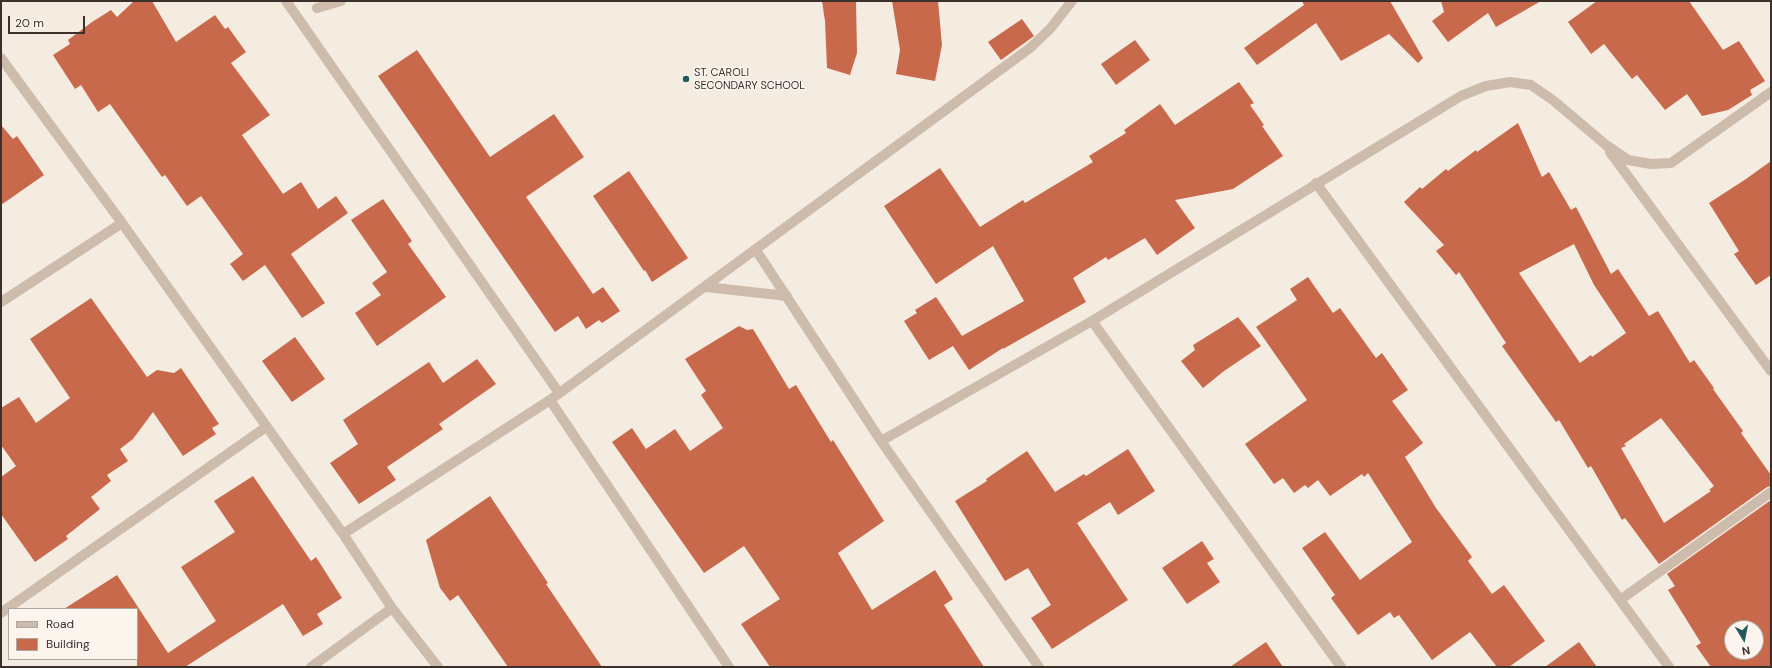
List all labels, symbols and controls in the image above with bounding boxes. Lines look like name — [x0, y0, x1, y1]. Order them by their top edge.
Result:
scale bar — [10, 8, 87, 34]
text: 20 m — [15, 15, 44, 31]
place label: ST. CAROLI SECONDARY SCHOOL — [694, 66, 805, 92]
marker: ST. CAROLI SECONDARY SCHOOL — [681, 74, 691, 84]
legend — [8, 608, 138, 660]
text: Road — [46, 616, 74, 632]
north arrow — [1724, 620, 1764, 660]
text: Building — [46, 636, 90, 652]
text: N — [1741, 643, 1751, 658]

